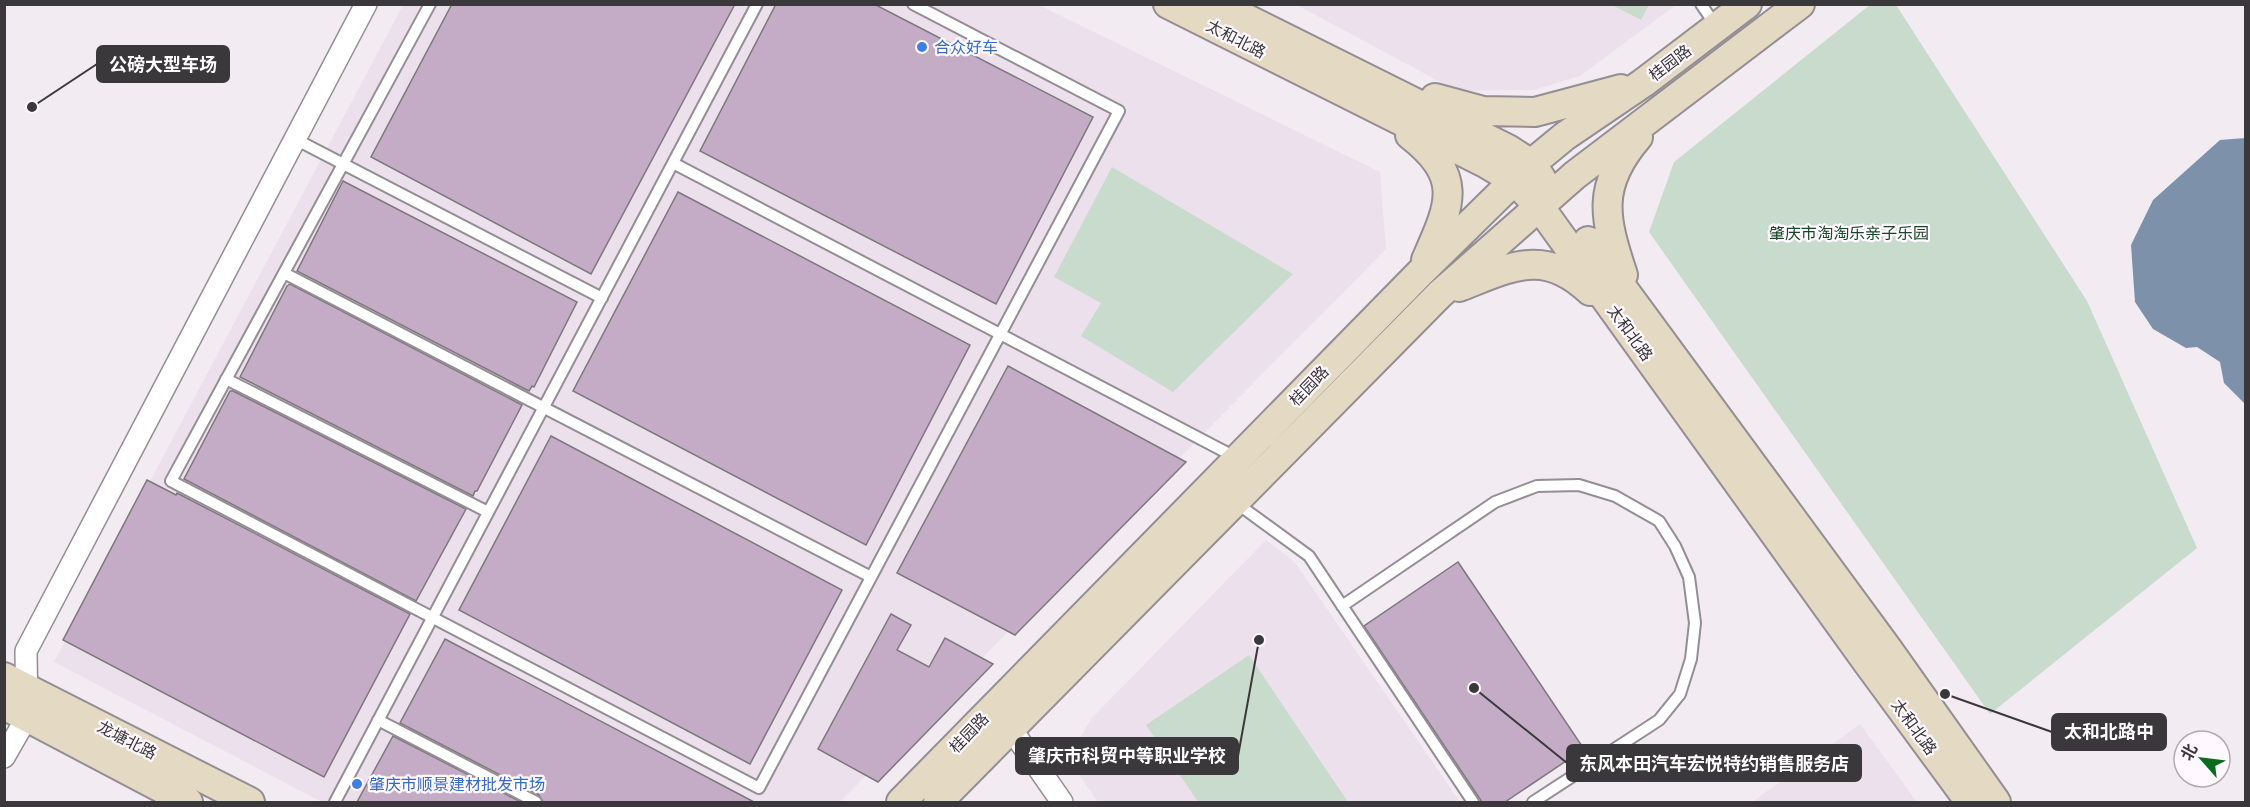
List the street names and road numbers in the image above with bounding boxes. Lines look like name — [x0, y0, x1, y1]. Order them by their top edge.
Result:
street label: 太和北路 — [1202, 14, 1270, 64]
street label: 桂园路 — [1644, 39, 1696, 87]
street label: 太和北路 — [1602, 300, 1658, 366]
street label: 桂园路 — [1284, 361, 1334, 411]
street label: 太和北路 — [1886, 694, 1942, 760]
street label: 桂园路 — [944, 708, 994, 758]
street label: 龙塘北路 — [93, 715, 161, 765]

